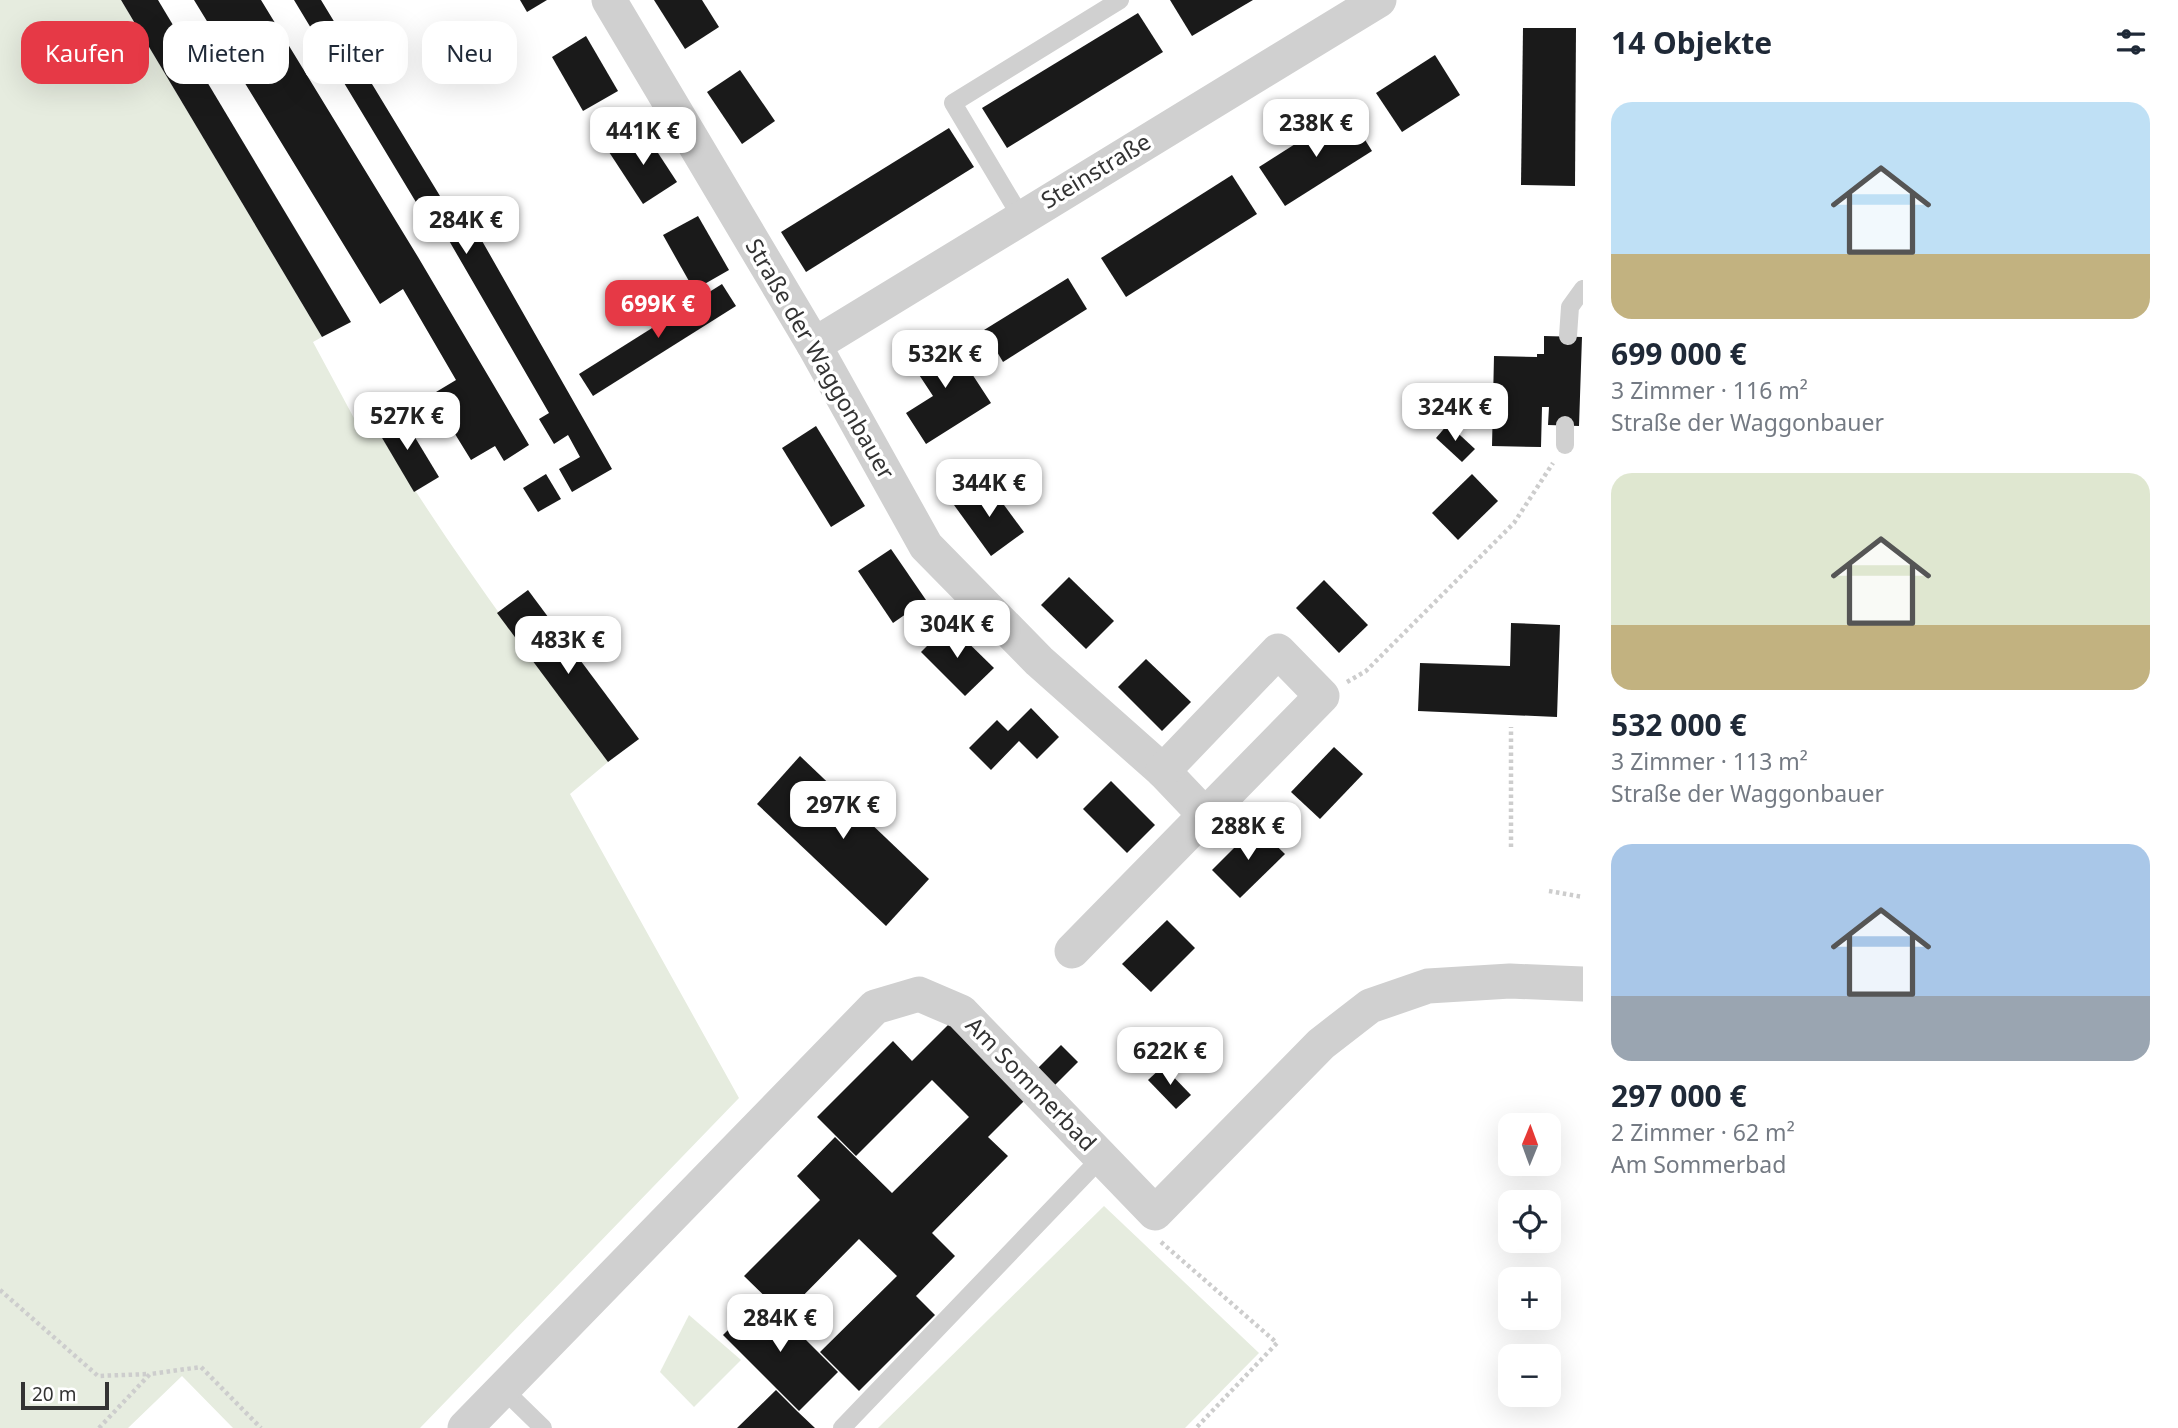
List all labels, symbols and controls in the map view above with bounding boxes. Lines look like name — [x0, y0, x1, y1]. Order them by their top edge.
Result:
chip: Kaufen — [21, 21, 149, 84]
chip: Mieten — [163, 21, 289, 84]
chip: Filter — [303, 21, 408, 84]
chip: Neu — [422, 21, 517, 84]
text: 14 Objekte — [1611, 22, 1772, 63]
icon: filters — [2112, 23, 2150, 61]
pin: 238K € — [1259, 100, 1373, 159]
text: 238K € — [1279, 106, 1353, 138]
pin: 441K € — [586, 108, 700, 167]
text: 441K € — [606, 114, 680, 146]
street label: Steinstraße — [1035, 125, 1156, 215]
icon: home — [1818, 147, 1944, 273]
pin: 284K € — [409, 196, 523, 256]
text: 284K € — [429, 203, 503, 235]
street label: Straße der Waggonbauer — [739, 232, 903, 485]
pin: 699K € — [601, 280, 715, 340]
text: 699K € — [621, 287, 695, 319]
pin: 532K € — [888, 330, 1002, 390]
text: 699 000 € — [1611, 333, 1747, 374]
text: 532K € — [908, 337, 982, 369]
text: 3 Zimmer · 116 m² — [1611, 374, 1808, 406]
pin: 324K € — [1398, 384, 1512, 443]
text: 324K € — [1418, 390, 1492, 422]
pin: 527K € — [350, 392, 464, 452]
text: 527K € — [370, 399, 444, 431]
text: Straße der Waggonbauer — [1611, 406, 1884, 438]
pin: 344K € — [932, 460, 1046, 519]
text: 344K € — [952, 466, 1026, 498]
icon: home — [1818, 518, 1944, 644]
pin: 304K € — [900, 600, 1014, 660]
text: 304K € — [920, 607, 994, 639]
pin: 483K € — [511, 616, 625, 676]
text: 483K € — [531, 623, 605, 655]
text: 532 000 € — [1611, 704, 1747, 745]
text: 3 Zimmer · 113 m² — [1611, 745, 1808, 777]
text: Straße der Waggonbauer — [1611, 777, 1884, 809]
pin: 297K € — [786, 782, 900, 841]
text: 297K € — [806, 788, 880, 820]
pin: 288K € — [1191, 802, 1305, 862]
text: 288K € — [1211, 809, 1285, 841]
icon: home — [1818, 889, 1944, 1015]
street label: Am Sommerbad — [959, 1009, 1104, 1158]
pin: 622K € — [1113, 1028, 1227, 1087]
text: 622K € — [1133, 1034, 1207, 1066]
text: 297 000 € — [1611, 1075, 1747, 1116]
north arrow — [1498, 1113, 1561, 1176]
map controls — [1498, 1113, 1561, 1407]
text: 2 Zimmer · 62 m² — [1611, 1116, 1795, 1148]
text: Am Sommerbad — [1611, 1148, 1786, 1180]
button: locate — [1498, 1190, 1561, 1253]
button: + — [1498, 1267, 1561, 1330]
pin: 284K € — [723, 1294, 837, 1354]
text: 284K € — [743, 1301, 817, 1333]
button: − — [1498, 1344, 1561, 1407]
scale bar — [21, 1379, 108, 1411]
text: 20 m — [32, 1381, 76, 1407]

